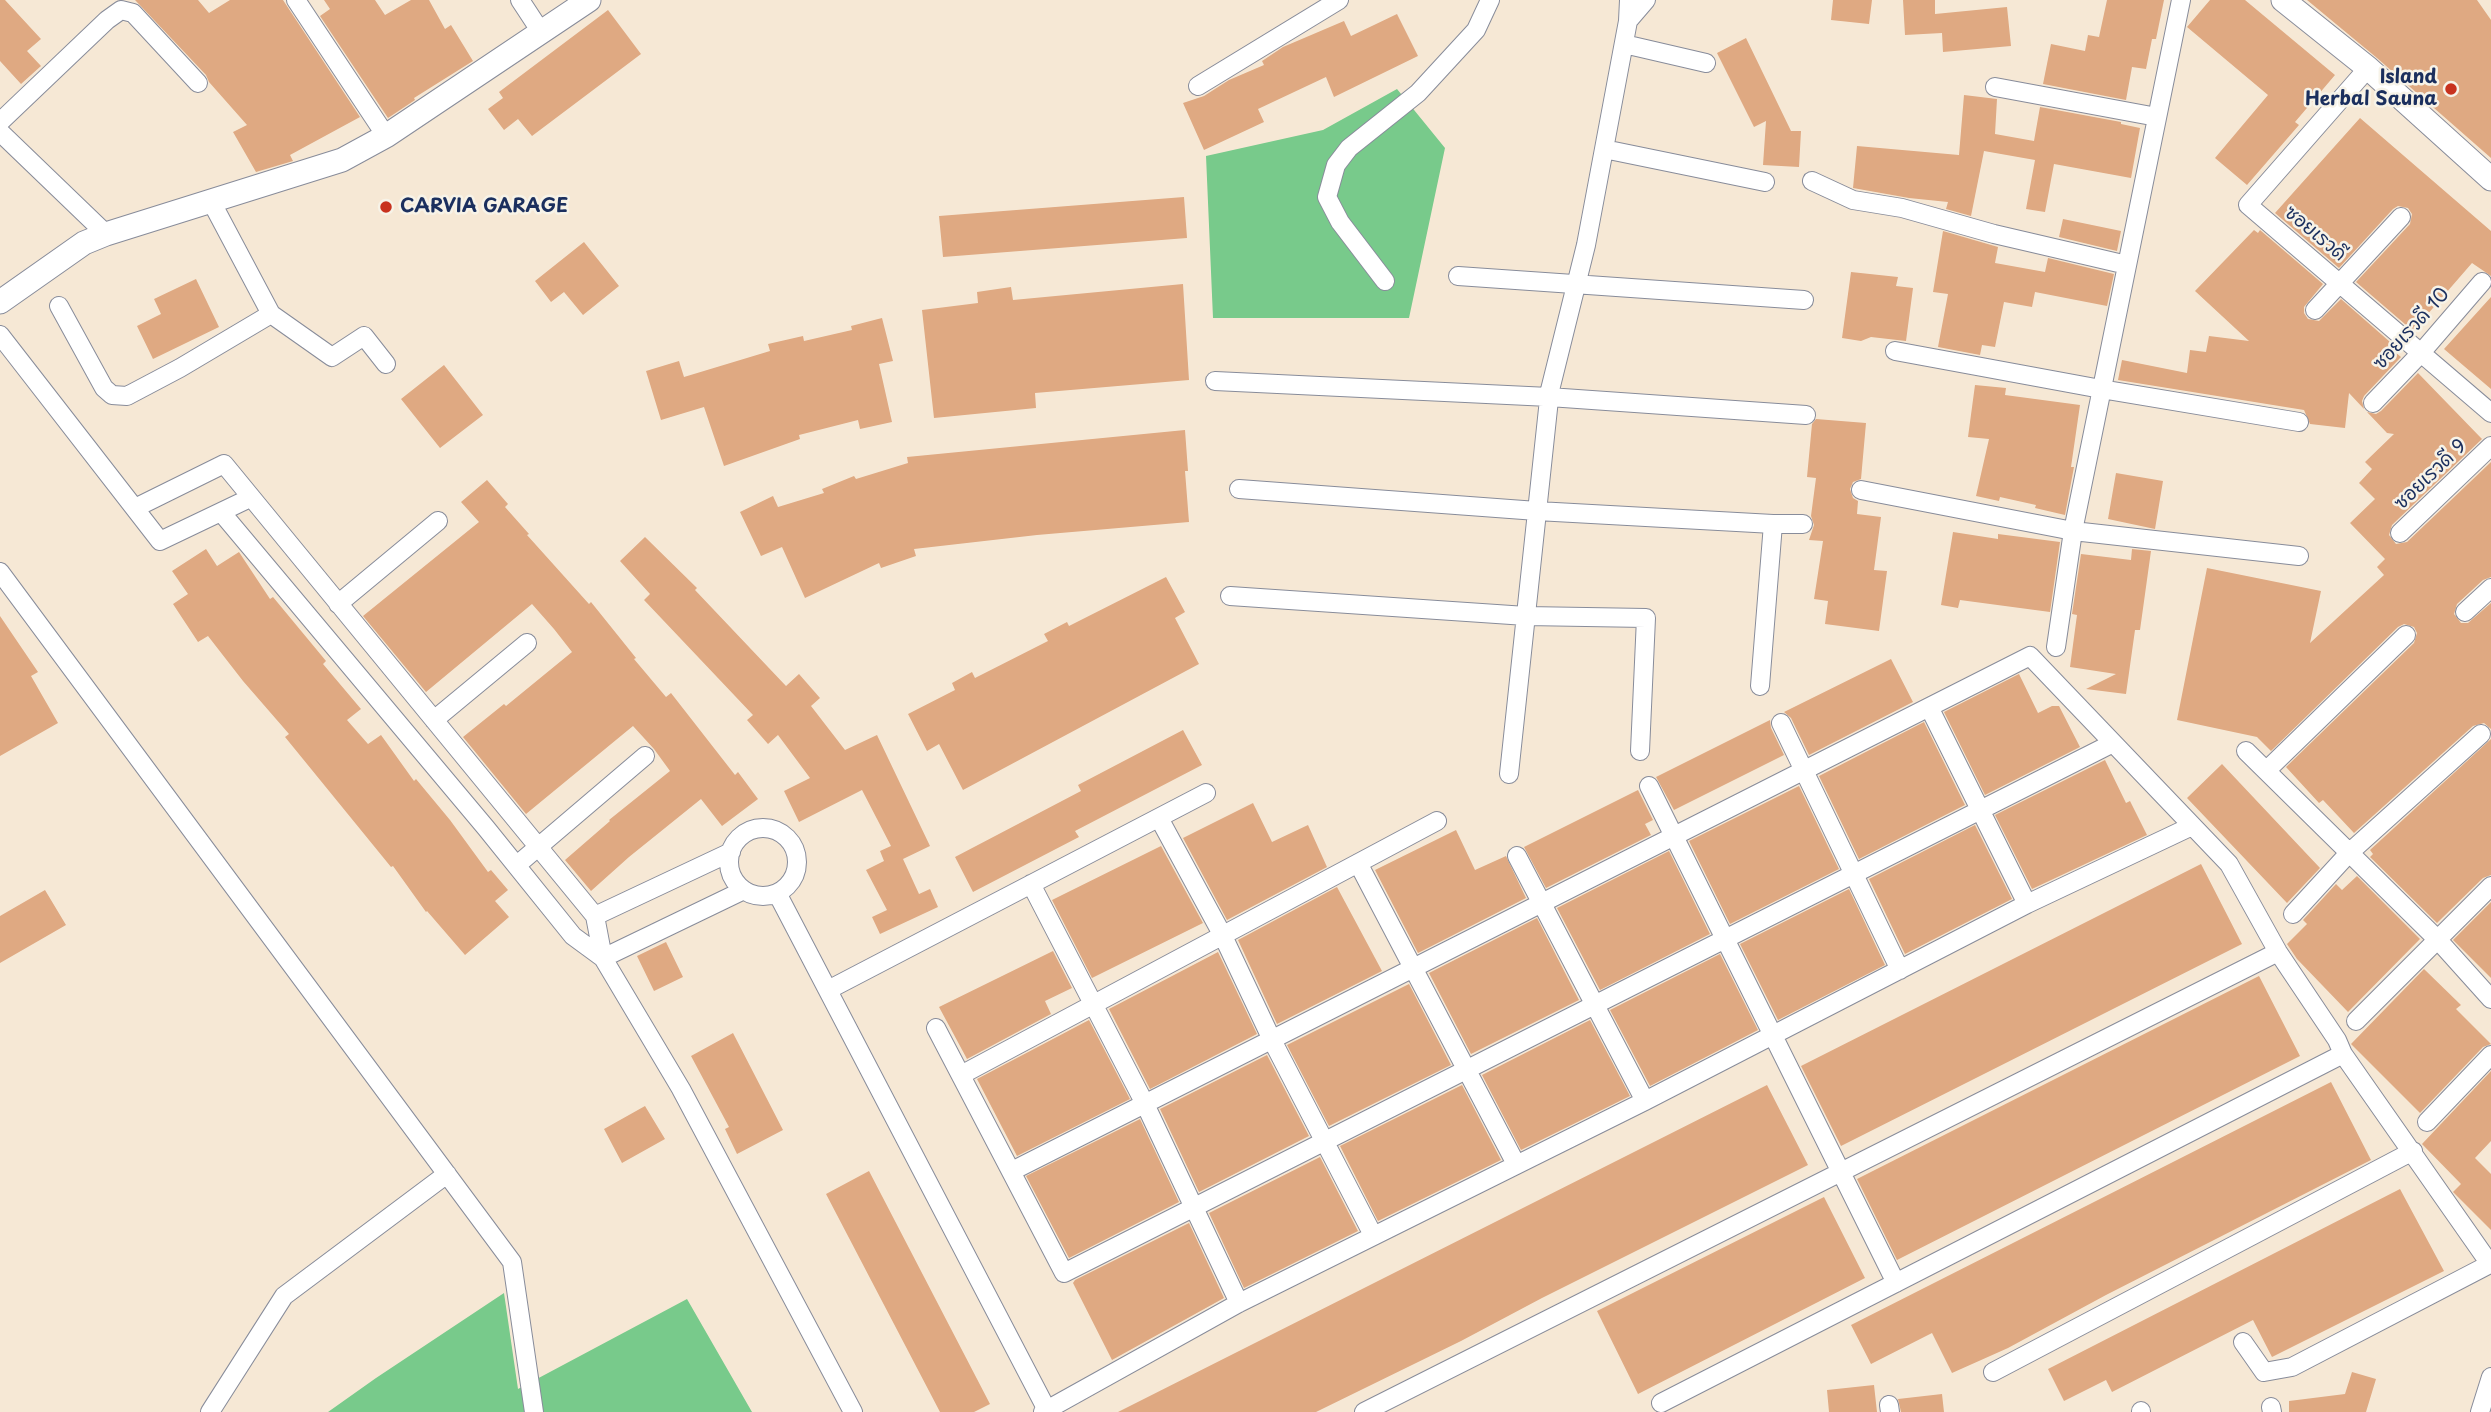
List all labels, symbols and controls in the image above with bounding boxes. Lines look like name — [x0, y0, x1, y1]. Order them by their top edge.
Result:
place label: Island Herbal Sauna — [2305, 67, 2437, 111]
marker: Island Herbal Sauna — [2443, 81, 2459, 97]
place label: CARVIA GARAGE — [400, 196, 568, 218]
marker: CARVIA GARAGE — [378, 199, 394, 215]
street label: ซอยเรวดี — [2279, 202, 2351, 266]
street label: ซอยเรวดี 10 — [2369, 283, 2455, 375]
street label: ซอยเรวดี 9 — [2390, 435, 2472, 515]

